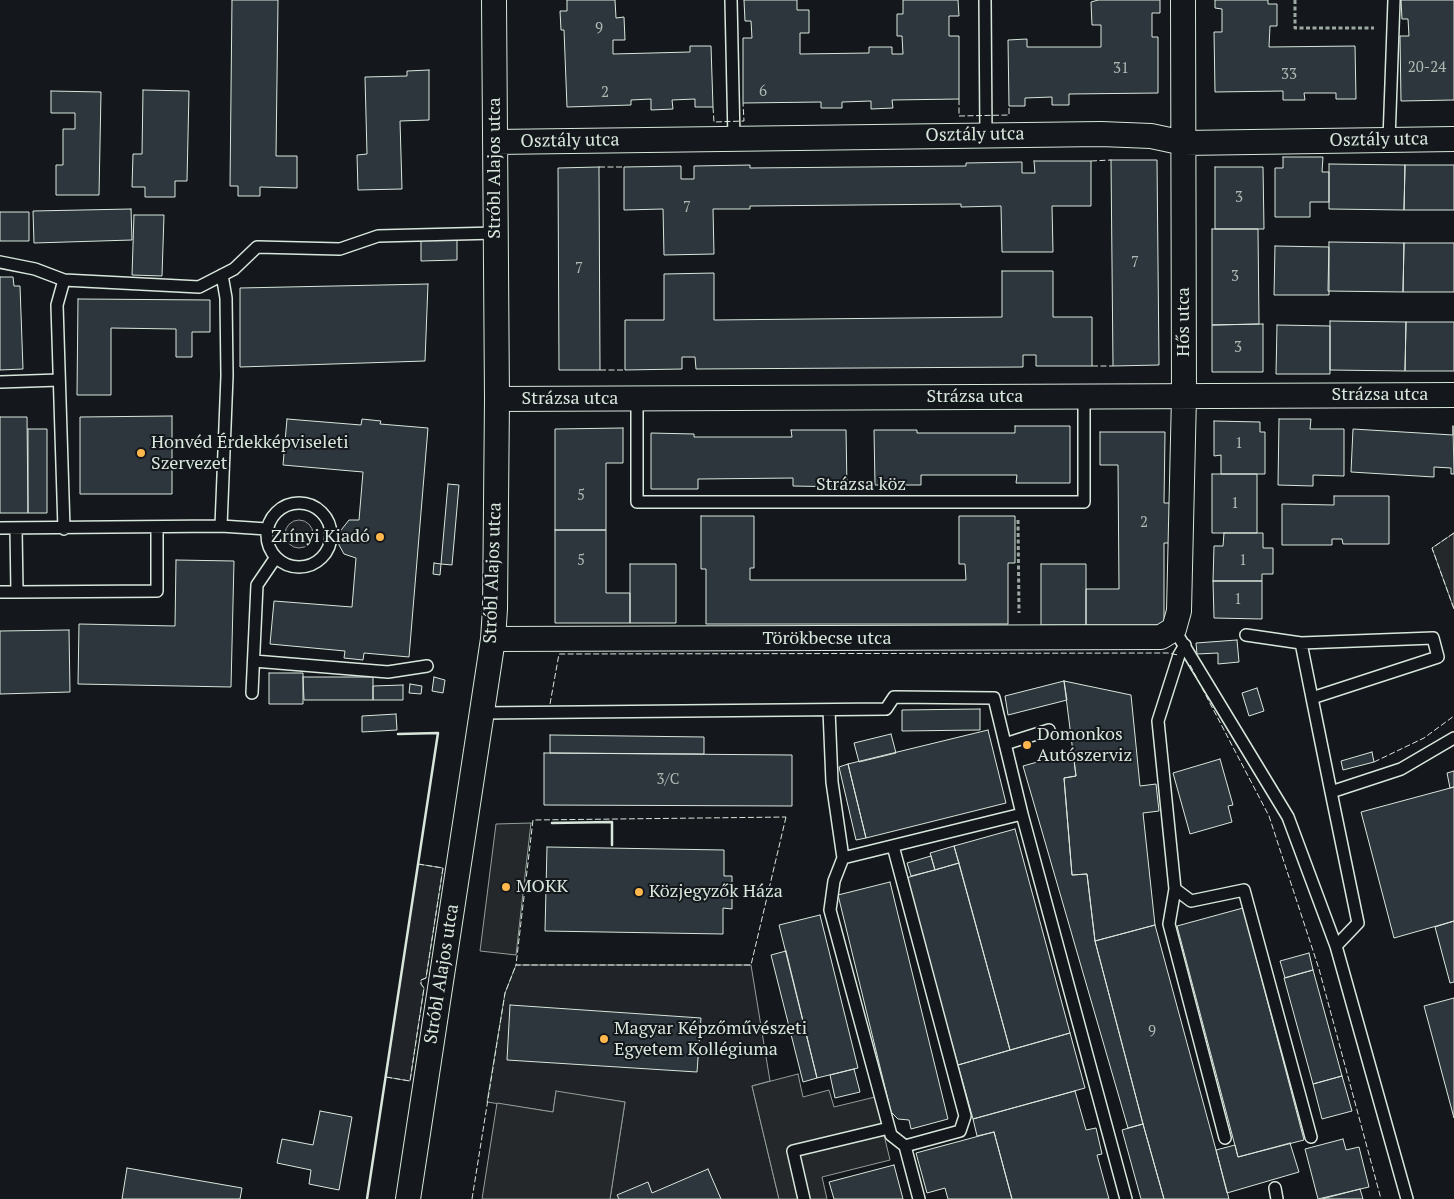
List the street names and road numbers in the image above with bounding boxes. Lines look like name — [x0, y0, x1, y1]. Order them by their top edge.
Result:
street label: Stróbl Alajos utca — [484, 97, 506, 239]
street label: Osztály utca — [925, 123, 1025, 147]
street label: Osztály utca — [1329, 128, 1429, 152]
street label: Osztály utca — [520, 129, 620, 153]
street label: Hős utca — [1173, 287, 1195, 357]
street label: Strázsa utca — [1332, 384, 1428, 406]
street label: Strázsa utca — [927, 386, 1023, 408]
street label: Strázsa utca — [522, 388, 618, 410]
street label: Strázsa köz — [816, 474, 906, 496]
street label: Stróbl Alajos utca — [480, 502, 506, 644]
street label: Törökbecse utca — [762, 628, 892, 650]
street label: Stróbl Alajos utca — [420, 902, 464, 1046]

